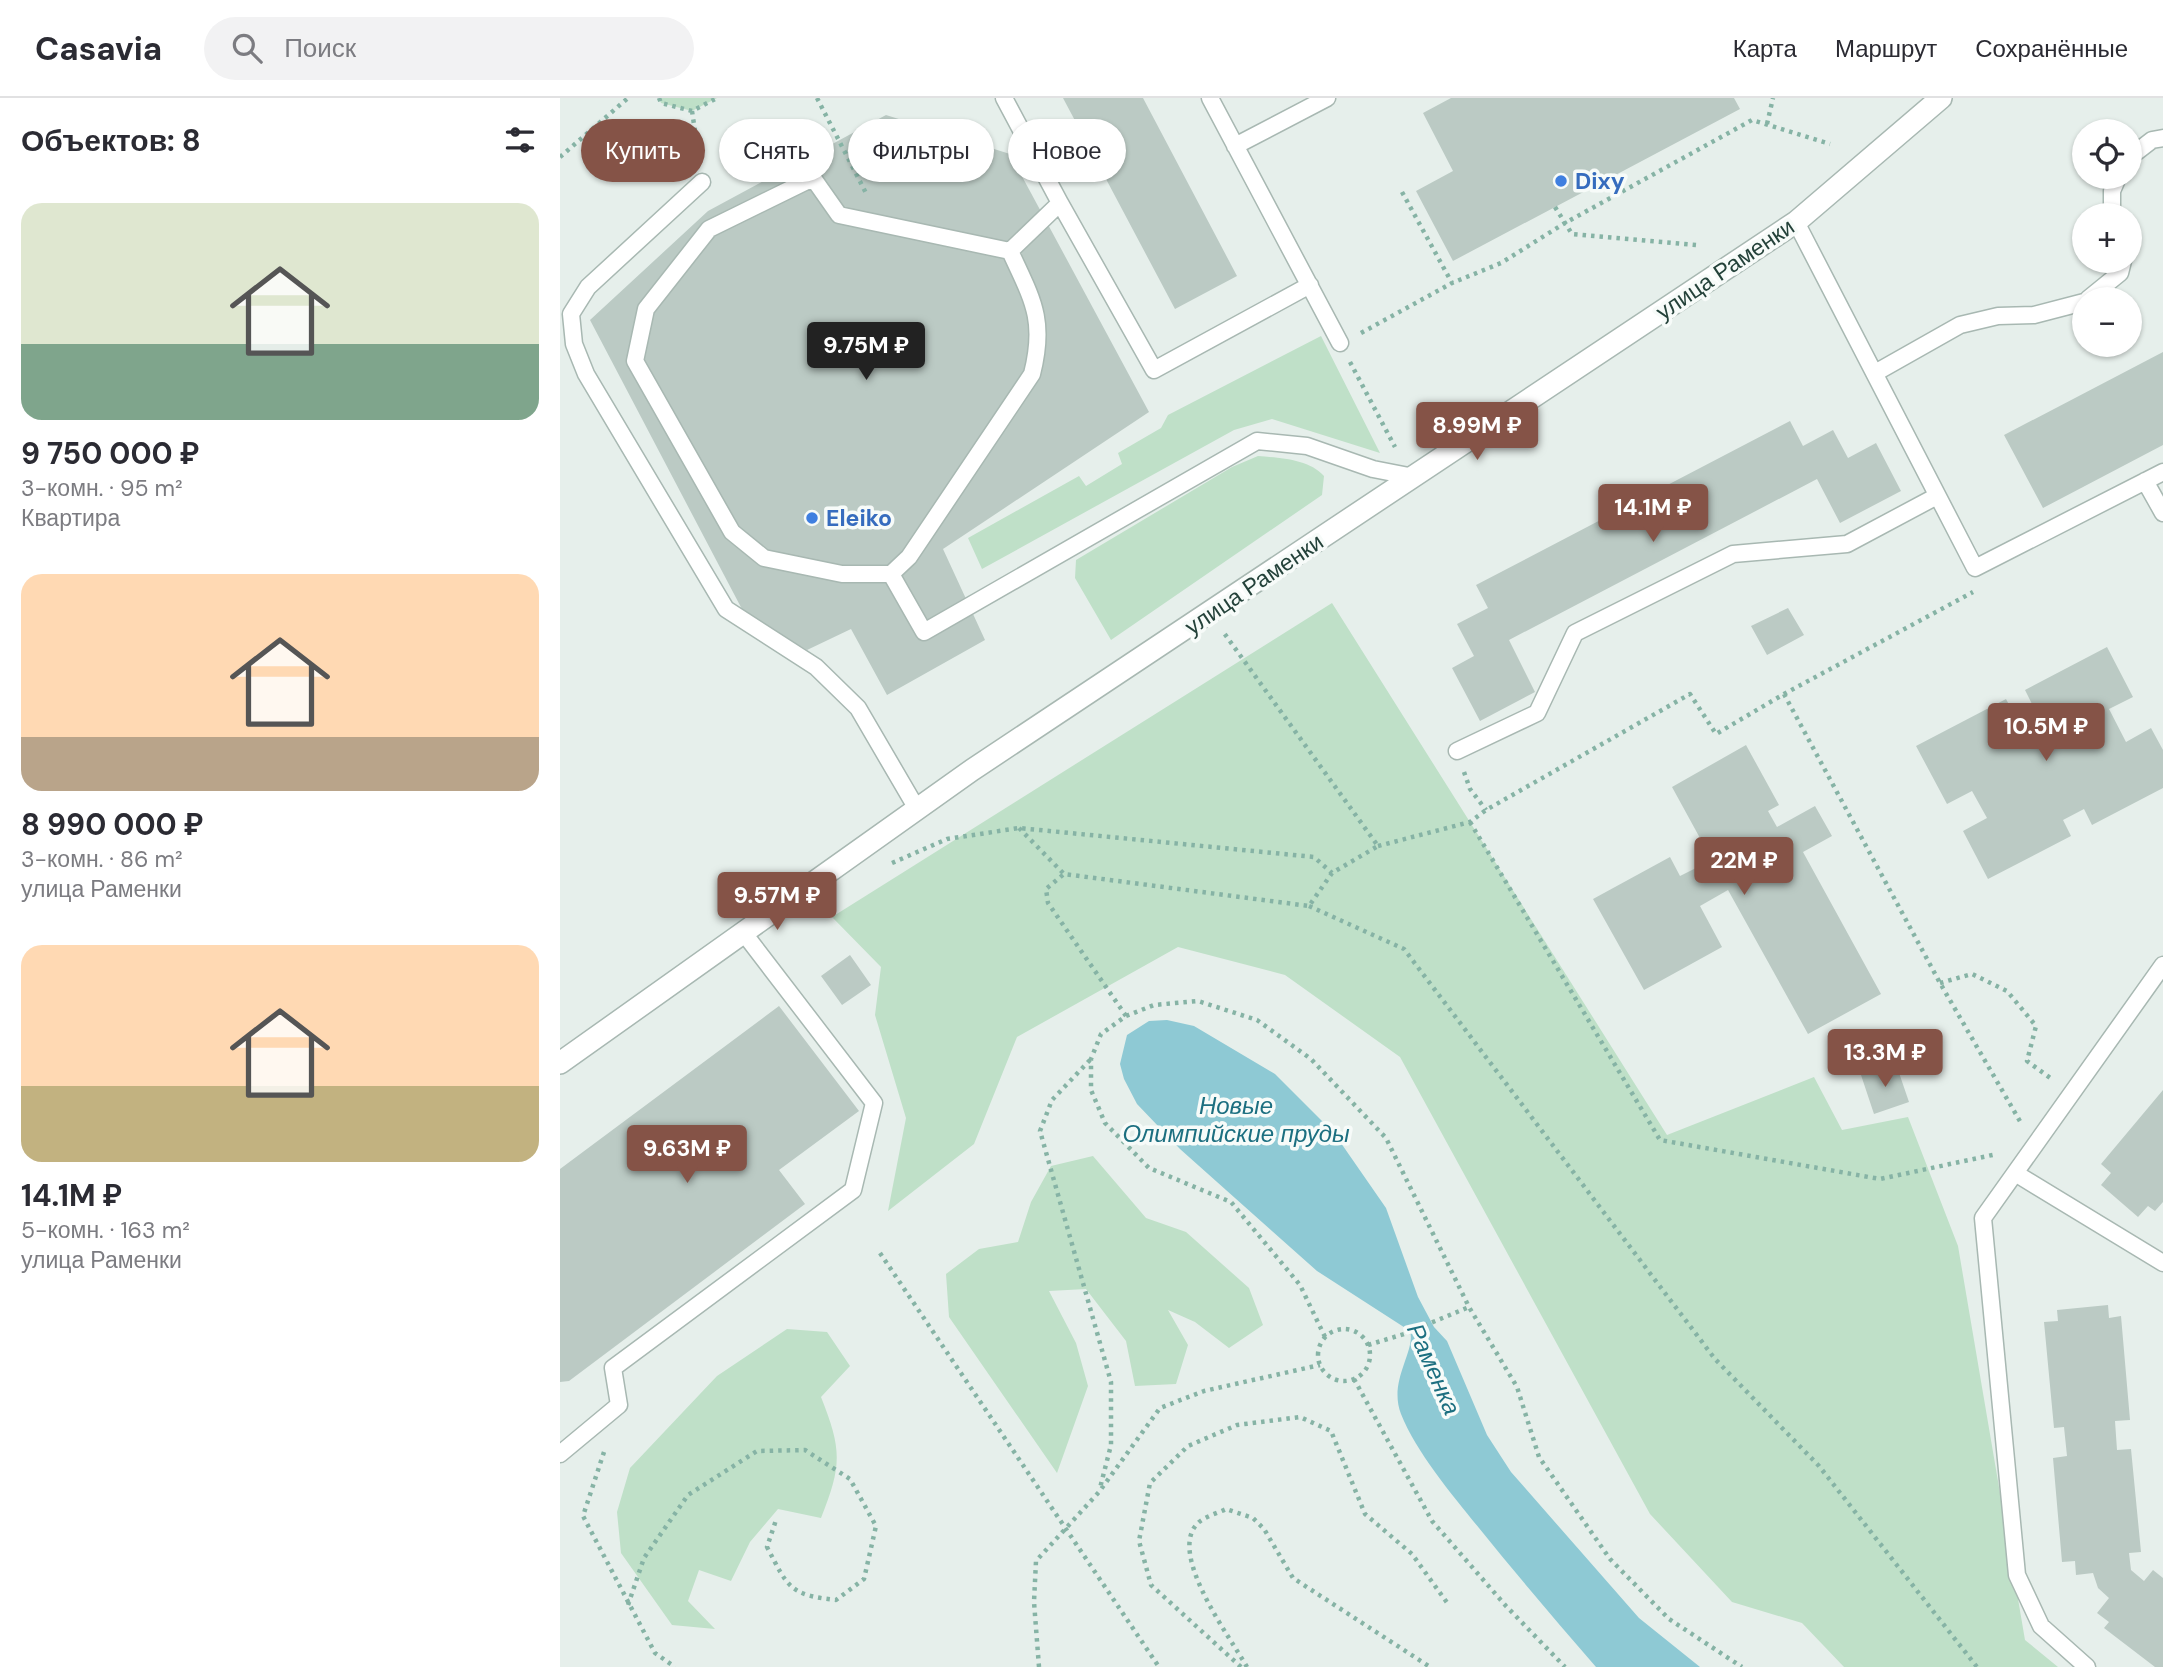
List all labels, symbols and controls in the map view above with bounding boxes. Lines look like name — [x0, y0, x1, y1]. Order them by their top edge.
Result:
search box — [204, 17, 694, 80]
text: Casavia — [35, 27, 162, 70]
icon: search — [228, 29, 266, 67]
text: Поиск — [284, 31, 356, 65]
text: Карта — [1733, 33, 1797, 64]
text: Маршрут — [1835, 33, 1937, 64]
text: Сохранённые — [1975, 33, 2128, 64]
chip: Купить — [581, 119, 705, 182]
chip: Снять — [719, 119, 834, 182]
chip: Фильтры — [848, 119, 994, 182]
chip: Новое — [1008, 119, 1126, 182]
map controls — [2072, 119, 2142, 357]
button: locate — [2072, 119, 2142, 189]
text: Объектов: 8 — [21, 121, 201, 160]
icon: filters — [501, 121, 539, 159]
place label: Dixy — [1575, 166, 1625, 196]
marker: Dixy — [1553, 173, 1569, 189]
button: + — [2072, 203, 2142, 273]
street label: улица Раменки — [1650, 212, 1800, 326]
icon: home — [217, 248, 343, 374]
button: − — [2072, 287, 2142, 357]
pin: 9.75M ₽ — [801, 322, 931, 382]
text: 9.75M ₽ — [823, 330, 909, 360]
pin: 8.99M ₽ — [1412, 402, 1542, 462]
text: 8.99M ₽ — [1432, 410, 1522, 440]
text: 9 750 000 ₽ — [21, 434, 199, 473]
text: 3-комн. · 95 m² — [21, 473, 183, 503]
pin: 14.1M ₽ — [1588, 484, 1718, 544]
text: 14.1M ₽ — [1614, 492, 1692, 522]
text: Квартира — [21, 503, 120, 533]
place label: Eleiko — [826, 503, 892, 533]
marker: Eleiko — [804, 510, 820, 526]
street label: улица Раменки — [1179, 527, 1329, 641]
icon: home — [217, 619, 343, 745]
pin: 10.5M ₽ — [1981, 704, 2111, 763]
text: 10.5M ₽ — [2004, 711, 2088, 741]
text: 8 990 000 ₽ — [21, 805, 203, 844]
pin: 22M ₽ — [1695, 838, 1793, 897]
text: 3-комн. · 86 m² — [21, 844, 183, 874]
text: 22M ₽ — [1710, 845, 1778, 875]
pin: 9.57M ₽ — [712, 872, 842, 932]
text: улица Раменки — [21, 874, 182, 904]
text: 9.57M ₽ — [733, 880, 821, 910]
icon: home — [217, 990, 343, 1116]
pin: 13.3M ₽ — [1820, 1030, 1950, 1089]
text: 13.3M ₽ — [1844, 1037, 1926, 1067]
water label: Новые Олимпийские пруды — [1122, 1090, 1350, 1149]
pin: 9.63M ₽ — [622, 1126, 752, 1185]
text: 9.63M ₽ — [643, 1133, 731, 1163]
text: 14.1M ₽ — [21, 1176, 122, 1215]
text: 5-комн. · 163 m² — [21, 1215, 190, 1245]
text: улица Раменки — [21, 1245, 182, 1275]
water label: Раменка — [1400, 1318, 1468, 1420]

